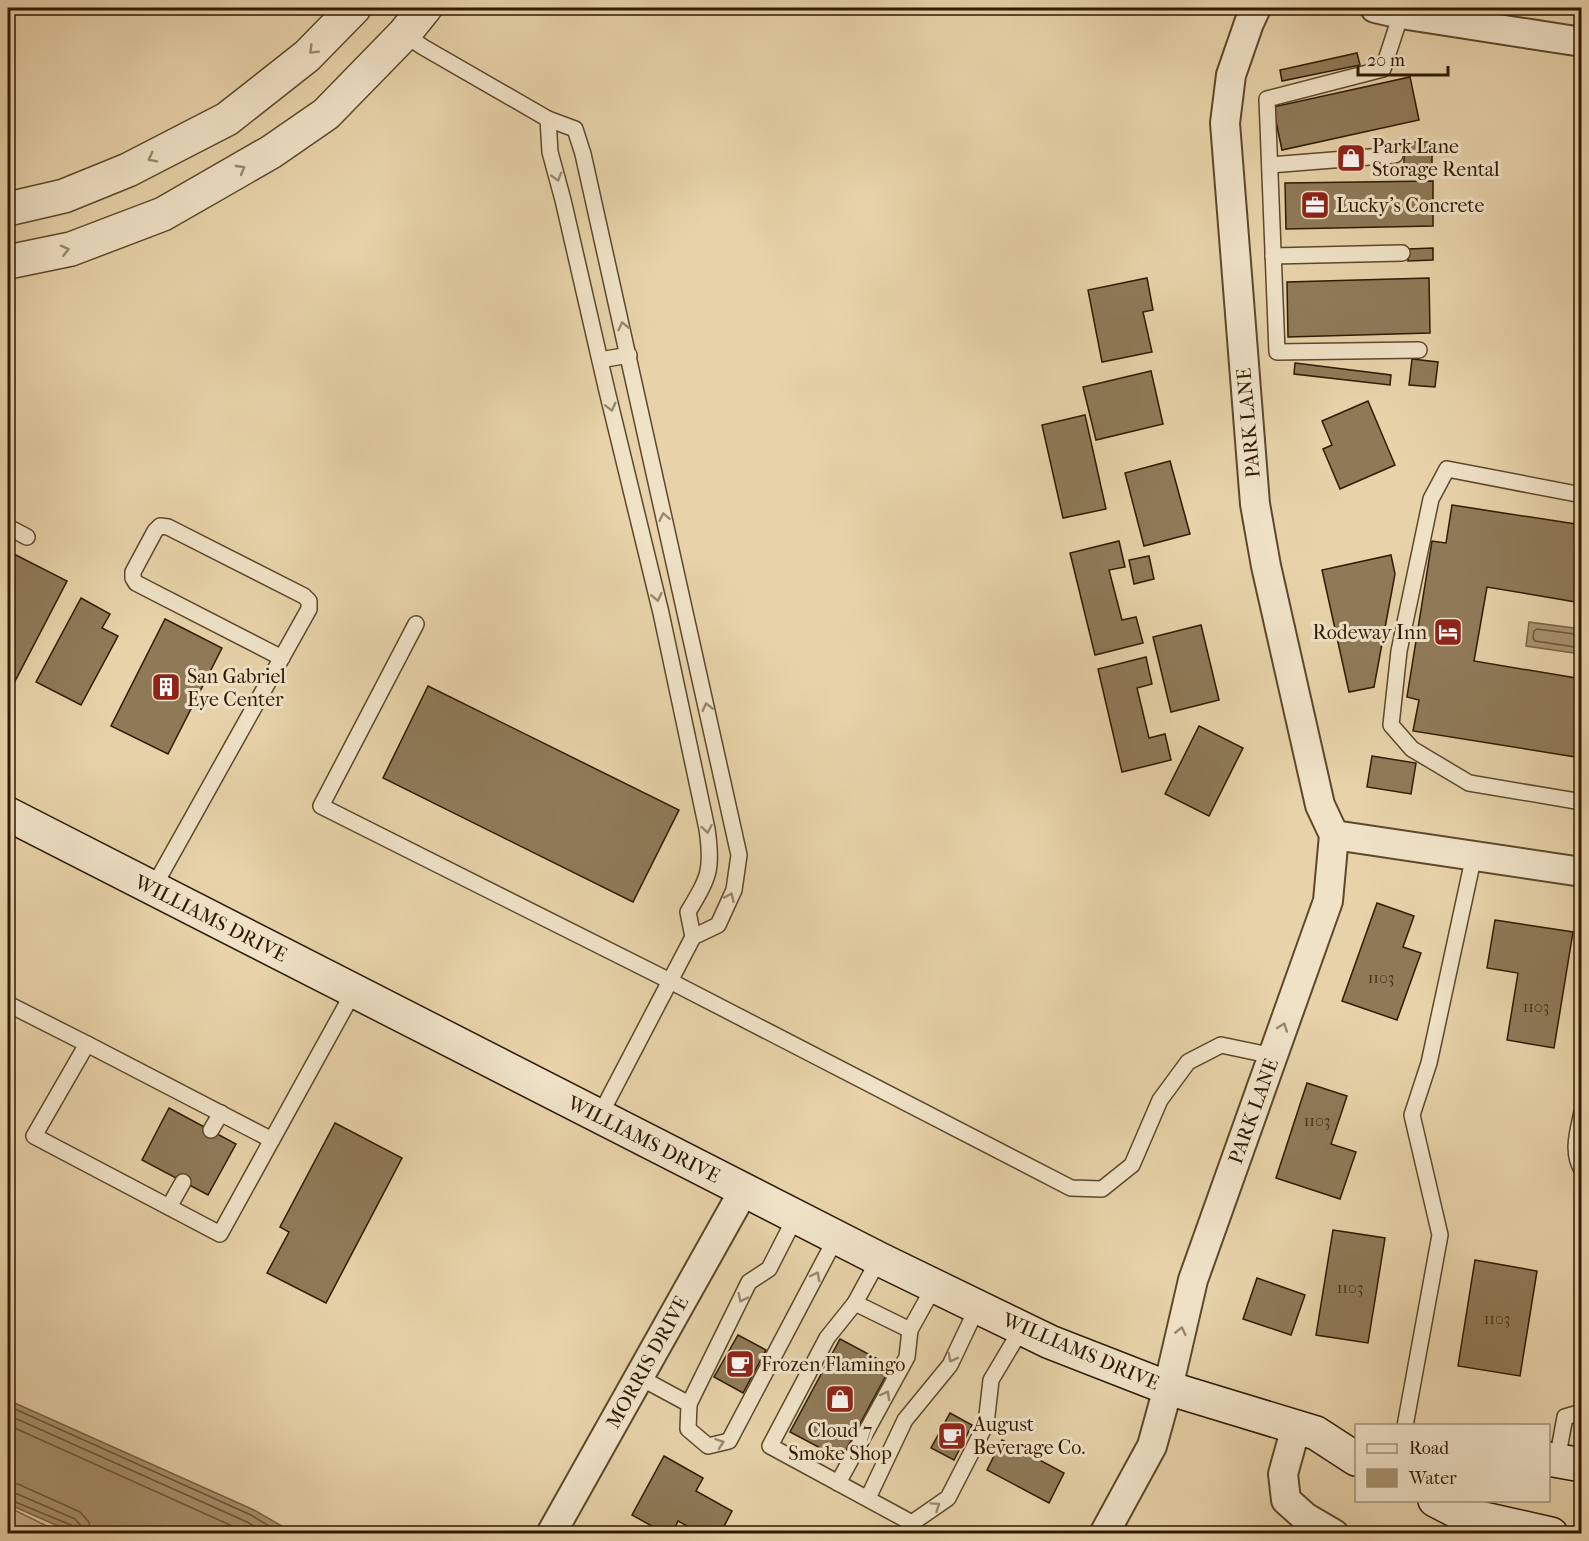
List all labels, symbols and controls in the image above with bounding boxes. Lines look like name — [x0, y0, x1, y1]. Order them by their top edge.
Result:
scale bar — [1358, 39, 1448, 77]
one-way arrow — [309, 43, 320, 53]
text: 20 m — [1367, 50, 1405, 71]
place label: Park Lane Storage Rental — [1372, 135, 1500, 181]
shop icon: Park Lane Storage Rental — [1335, 142, 1367, 174]
one-way arrow — [148, 151, 158, 162]
one-way arrow — [235, 165, 245, 176]
one-way arrow — [550, 171, 562, 182]
office icon: Lucky's Concrete — [1299, 189, 1331, 221]
place label: Lucky's Concrete — [1336, 194, 1484, 217]
one-way arrow — [59, 244, 69, 257]
one-way arrow — [617, 321, 630, 331]
street label: PARK LANE — [1232, 367, 1265, 479]
one-way arrow — [603, 402, 616, 412]
one-way arrow — [658, 512, 671, 522]
one-way arrow — [650, 592, 663, 602]
hotel icon: Rodeway Inn — [1432, 616, 1464, 648]
place label: Rodeway Inn — [1312, 621, 1427, 644]
place label: San Gabriel Eye Center — [187, 665, 286, 711]
building icon: San Gabriel Eye Center — [150, 671, 182, 703]
one-way arrow — [702, 702, 715, 712]
one-way arrow — [700, 823, 713, 833]
street label: WILLIAMS DRIVE — [130, 870, 291, 967]
one-way arrow — [723, 892, 735, 903]
house number: 1103 — [1368, 968, 1394, 987]
house number: 1103 — [1523, 997, 1549, 1016]
one-way arrow — [1276, 1022, 1289, 1032]
street label: PARK LANE — [1224, 1055, 1283, 1167]
street label: WILLIAMS DRIVE — [563, 1091, 724, 1188]
house number: 1103 — [1304, 1111, 1330, 1130]
one-way arrow — [809, 1272, 820, 1282]
house number: 1103 — [1337, 1278, 1363, 1297]
one-way arrow — [737, 1291, 749, 1302]
street label: MORRIS DRIVE — [602, 1292, 693, 1432]
street label: WILLIAMS DRIVE — [998, 1308, 1163, 1395]
house number: 1103 — [1484, 1309, 1510, 1328]
one-way arrow — [1174, 1326, 1187, 1336]
cafe icon: Frozen Flamingo — [724, 1348, 756, 1380]
one-way arrow — [948, 1352, 959, 1363]
place label: Frozen Flamingo — [761, 1353, 905, 1376]
shop icon: Cloud 7 Smoke Shop — [824, 1383, 856, 1415]
one-way arrow — [879, 1390, 890, 1401]
place label: August Beverage Co. — [972, 1413, 1085, 1459]
place label: Cloud 7 Smoke Shop — [788, 1419, 892, 1465]
cafe icon: August Beverage Co. — [936, 1420, 968, 1452]
legend — [1355, 1424, 1550, 1502]
one-way arrow — [715, 1437, 725, 1450]
text: Road — [1409, 1438, 1449, 1459]
text: Water — [1408, 1468, 1457, 1489]
one-way arrow — [930, 1502, 940, 1514]

